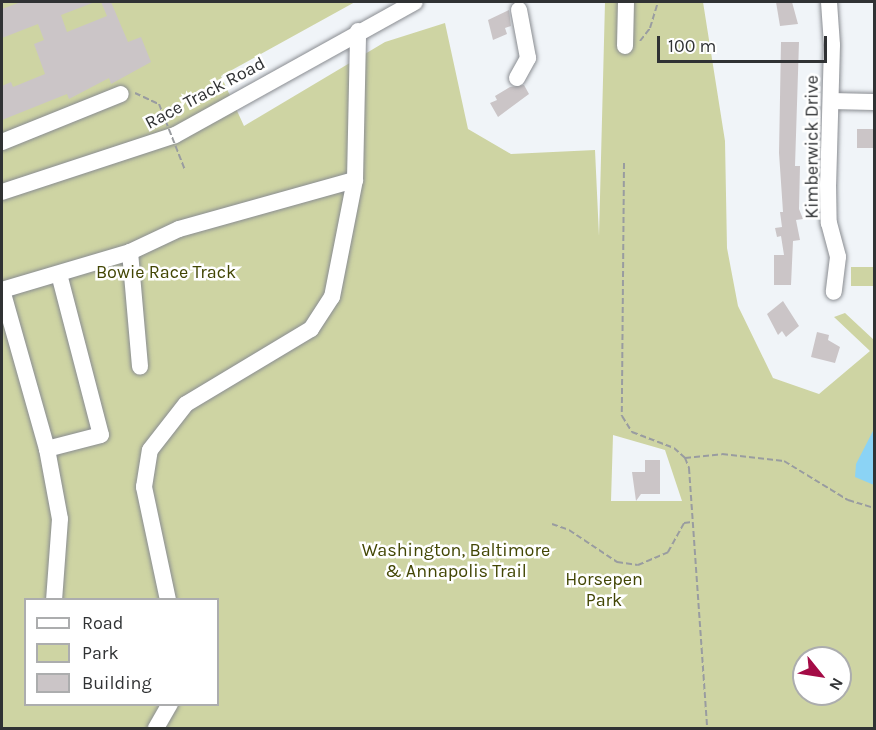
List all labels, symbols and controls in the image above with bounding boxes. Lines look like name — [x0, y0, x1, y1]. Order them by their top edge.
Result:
scale bar — [660, 24, 830, 62]
text: 100 m — [668, 35, 716, 57]
street label: Race Track Road — [141, 52, 269, 134]
street label: Kimberwick Drive — [801, 75, 823, 219]
park label: Bowie Race Track — [96, 261, 236, 283]
park label: Washington, Baltimore & Annapolis Trail — [362, 540, 550, 582]
park label: Horsepen Park — [565, 569, 643, 612]
legend — [24, 598, 219, 706]
text: Road — [82, 612, 123, 634]
text: Park — [82, 642, 119, 664]
north arrow — [792, 646, 852, 706]
text: Building — [82, 672, 152, 694]
text: N — [825, 675, 847, 694]

